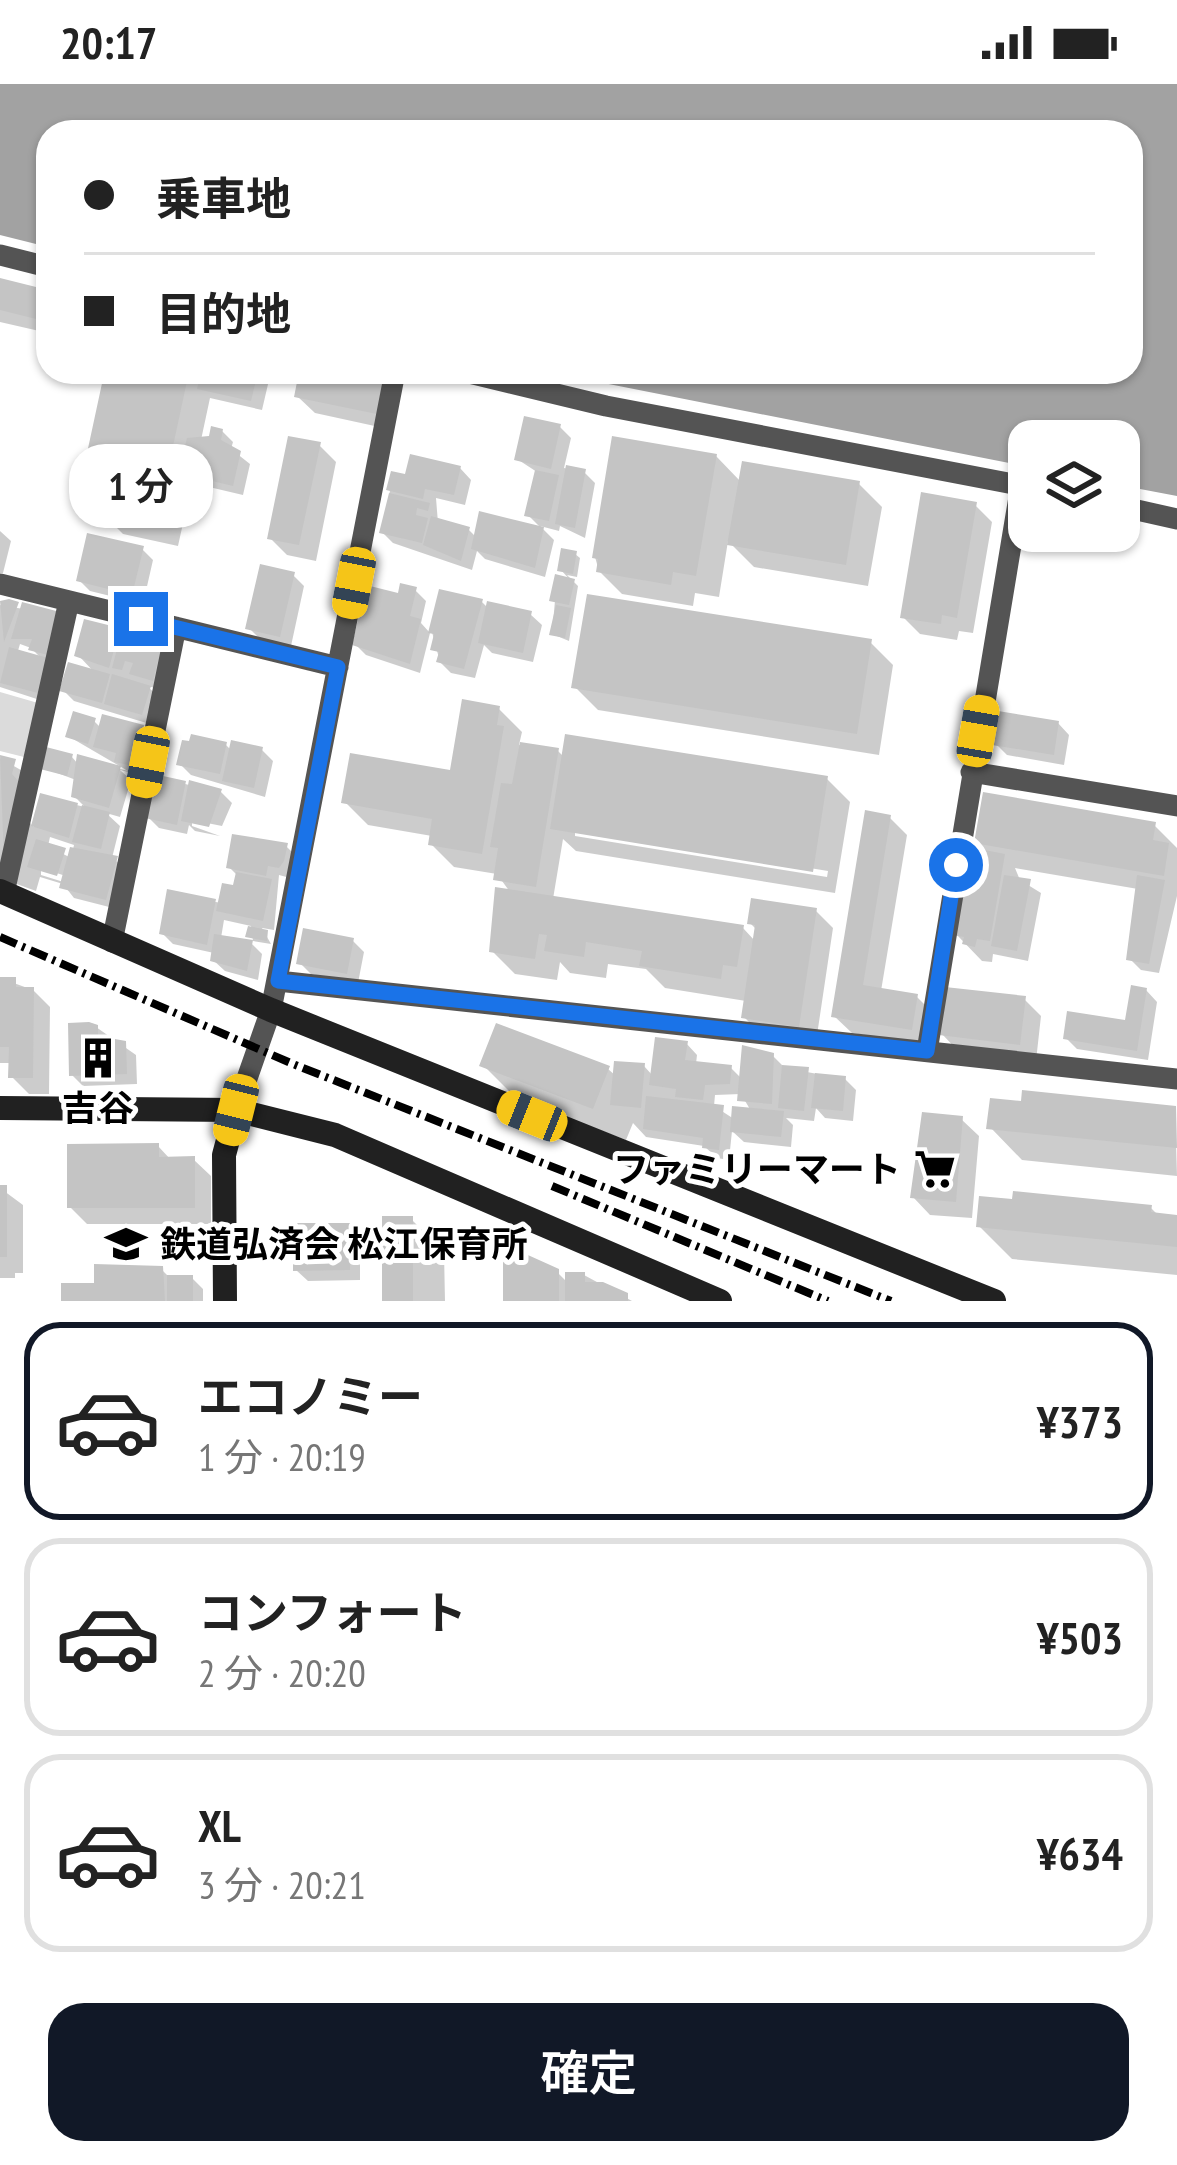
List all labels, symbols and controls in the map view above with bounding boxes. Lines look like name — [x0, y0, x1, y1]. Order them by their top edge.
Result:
text: 20:17 — [60, 13, 157, 71]
text: 乗車地 — [156, 169, 291, 227]
text: 目的地 — [156, 284, 291, 342]
map controls — [1008, 420, 1140, 552]
button: layers — [1008, 420, 1140, 552]
callout: 1 分 — [69, 445, 213, 529]
text: 1 分 — [108, 460, 174, 511]
car — [329, 544, 379, 622]
route end — [114, 592, 168, 646]
car — [954, 692, 1002, 770]
car — [123, 723, 173, 801]
route start — [929, 838, 983, 892]
building icon: 吉谷 — [75, 1035, 121, 1081]
car — [210, 1071, 262, 1149]
place label: 吉谷 — [62, 1084, 134, 1131]
car — [492, 1086, 572, 1146]
place label: ファミリーマート — [613, 1145, 901, 1192]
supermarket icon: ファミリーマート — [912, 1146, 958, 1192]
place label: 鉄道弘済会 松江保育所 — [160, 1220, 527, 1267]
school or university icon: 鉄道弘済会 松江保育所 — [103, 1221, 149, 1267]
icon: car — [54, 1367, 162, 1475]
text: エコノミー — [198, 1367, 423, 1425]
text: ¥373 — [1037, 1392, 1123, 1450]
text: 1 分 · 20:19 — [198, 1431, 366, 1482]
icon: car — [54, 1583, 162, 1691]
text: コンフォート — [198, 1583, 467, 1641]
text: ¥503 — [1037, 1608, 1123, 1666]
text: 2 分 · 20:20 — [198, 1647, 366, 1698]
text: XL — [198, 1796, 241, 1854]
icon: car — [54, 1799, 162, 1907]
text: ¥634 — [1037, 1824, 1123, 1882]
text: 3 分 · 20:21 — [198, 1859, 366, 1910]
button: 確定 — [48, 2003, 1129, 2141]

